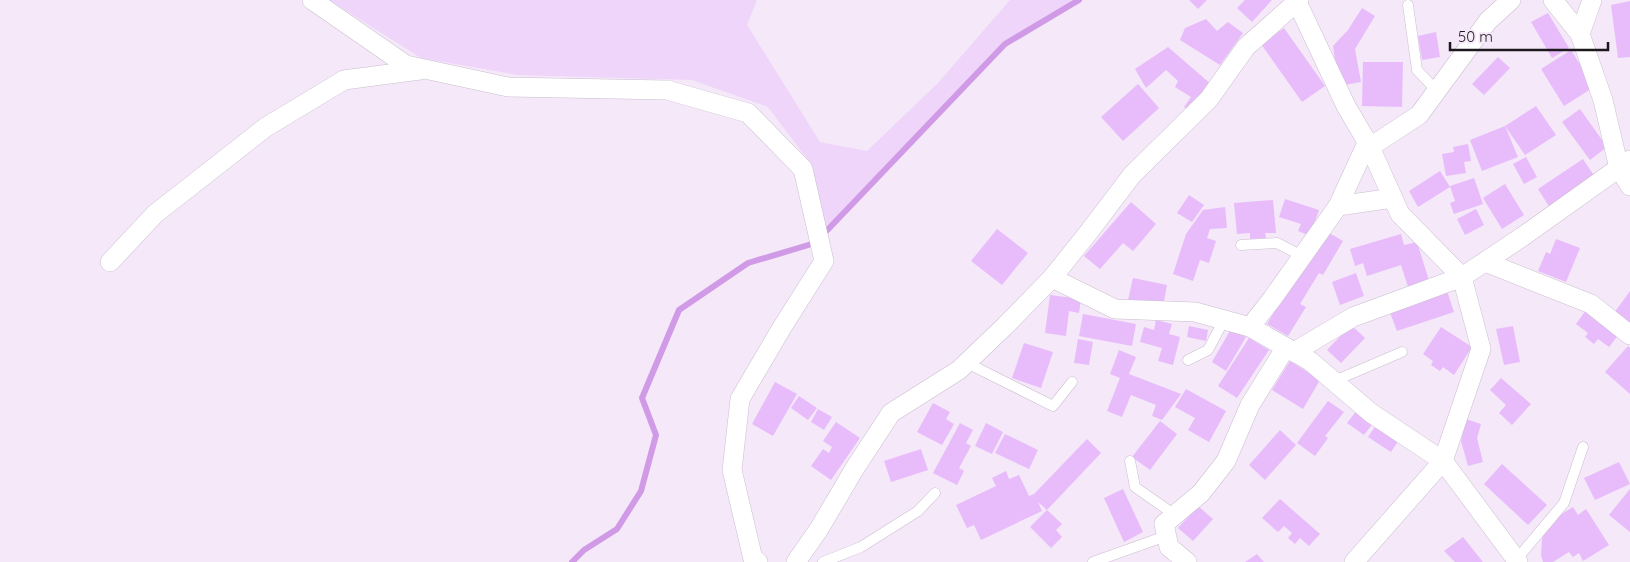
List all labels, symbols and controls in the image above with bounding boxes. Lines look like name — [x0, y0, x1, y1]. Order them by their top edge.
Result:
scale bar — [1450, 20, 1608, 52]
text: 50 m — [1458, 27, 1493, 46]

